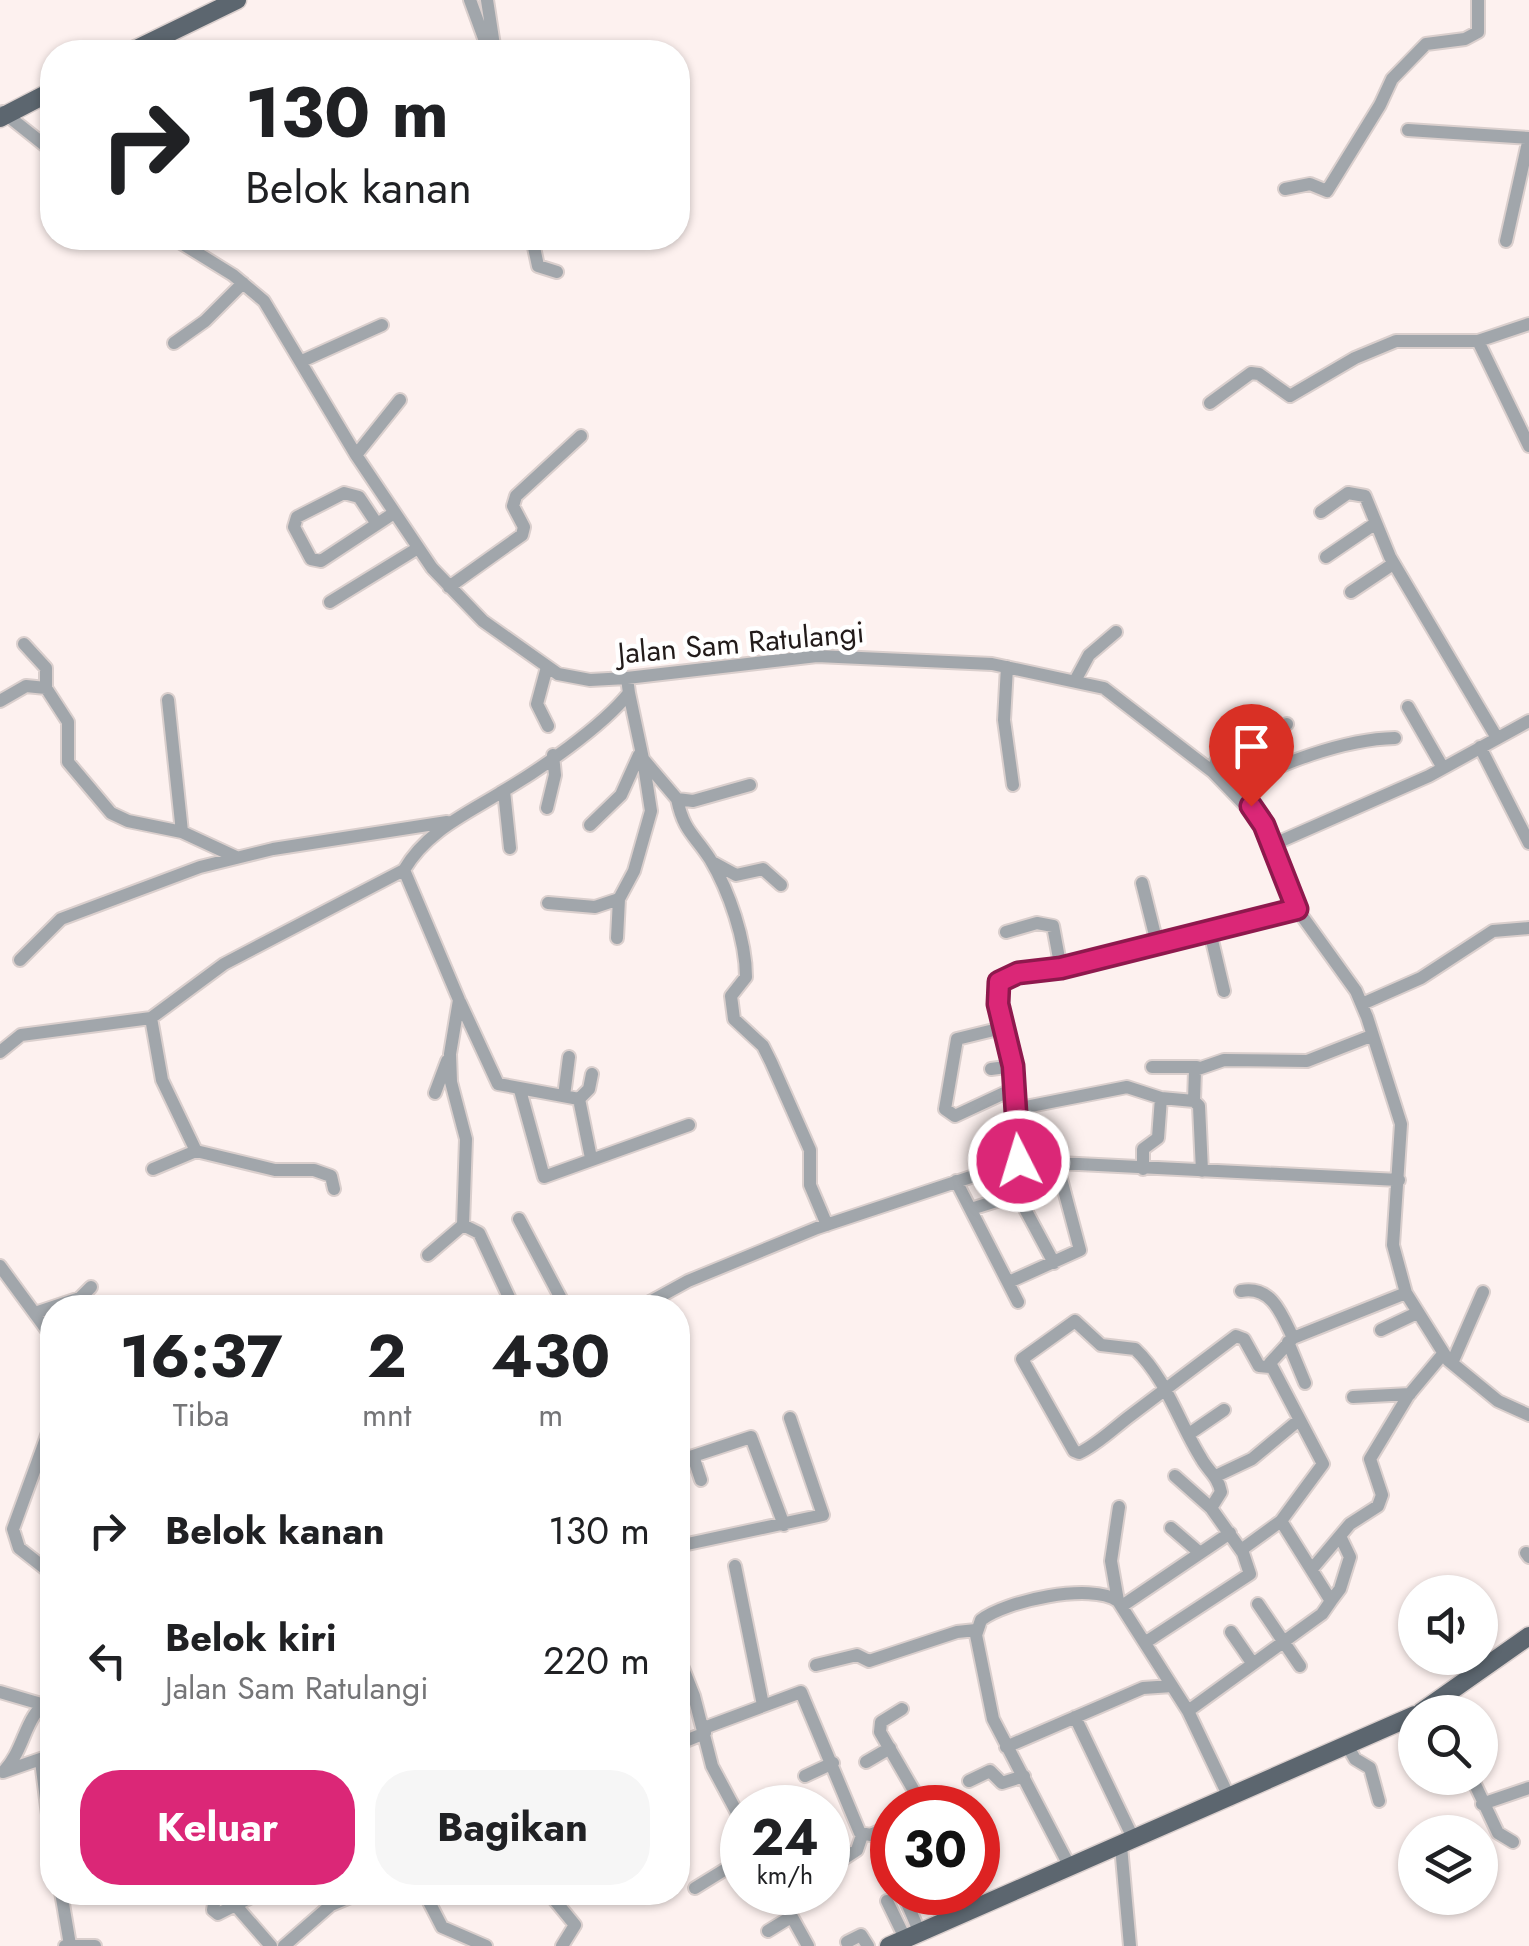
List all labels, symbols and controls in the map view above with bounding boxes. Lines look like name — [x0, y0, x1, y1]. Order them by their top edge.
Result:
text: 130 m — [245, 62, 449, 163]
icon: right — [80, 80, 210, 210]
text: Belok kanan — [245, 155, 472, 220]
street label: Jalan Sam Ratulangi — [612, 610, 866, 675]
pin — [1209, 704, 1294, 807]
icon: arrive — [1224, 719, 1279, 774]
position arrow — [967, 1109, 1071, 1213]
text: 16:37 — [120, 1313, 282, 1400]
text: 2 — [367, 1313, 407, 1400]
text: 430 — [491, 1313, 610, 1400]
text: Tiba — [173, 1392, 229, 1438]
text: mnt — [362, 1392, 412, 1438]
text: m — [538, 1392, 563, 1438]
icon: right — [80, 1503, 135, 1558]
text: Belok kanan — [165, 1503, 385, 1558]
text: 130 m — [548, 1503, 650, 1558]
map controls — [1398, 1575, 1498, 1915]
button: sound — [1398, 1575, 1498, 1675]
text: Belok kiri — [165, 1610, 337, 1665]
icon: left — [80, 1633, 135, 1688]
text: 220 m — [543, 1633, 650, 1688]
text: Jalan Sam Ratulangi — [165, 1665, 429, 1711]
button: search — [1398, 1695, 1498, 1795]
button: Keluar — [80, 1770, 355, 1885]
button: Bagikan — [375, 1770, 650, 1885]
speed limit sign: 30 — [870, 1785, 1000, 1915]
text: 24 — [751, 1801, 819, 1874]
button: layers — [1398, 1815, 1498, 1915]
text: km/h — [757, 1857, 813, 1893]

